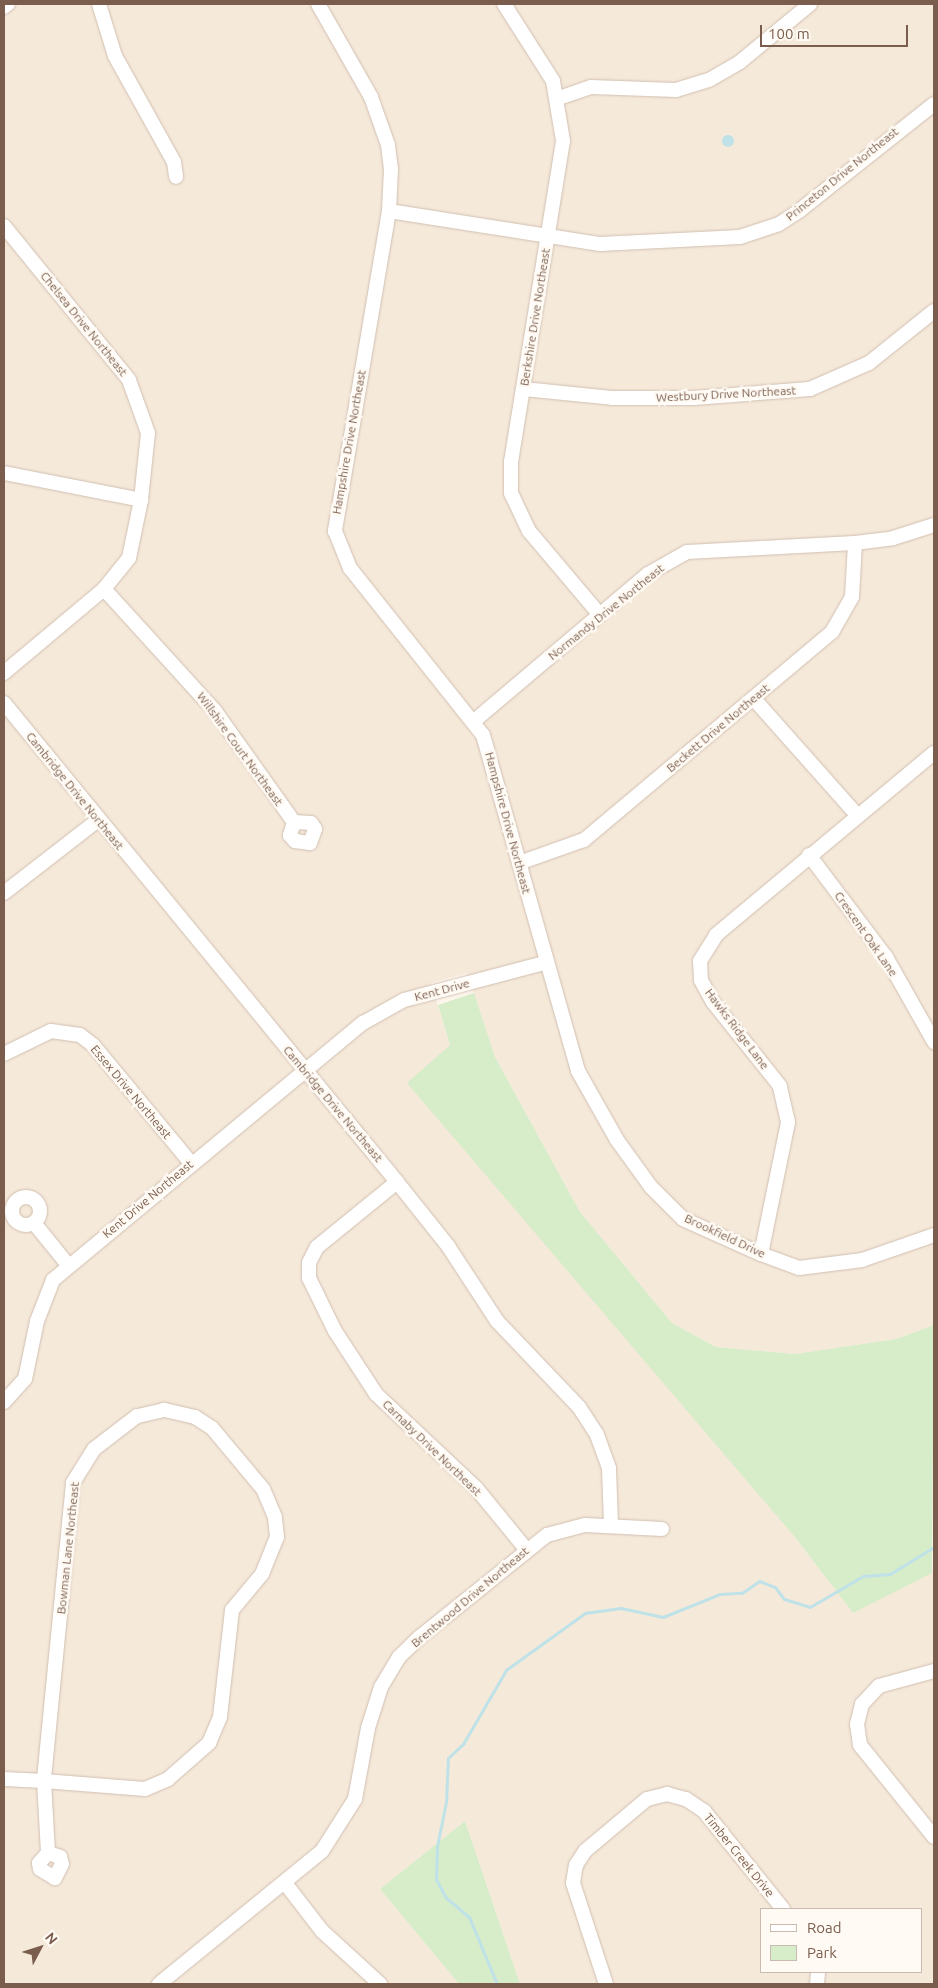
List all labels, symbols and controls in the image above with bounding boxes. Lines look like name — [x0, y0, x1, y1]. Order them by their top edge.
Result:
scale bar — [763, 15, 910, 47]
text: 100 m — [768, 25, 810, 42]
street label: Princeton Drive Northeast — [783, 124, 901, 224]
street label: Berkshire Drive Northeast — [517, 247, 553, 387]
street label: Chelsea Drive Northeast — [37, 269, 131, 379]
street label: Hampshire Drive Northeast — [329, 369, 369, 515]
street label: Westbury Drive Northeast — [656, 383, 796, 405]
street label: Normandy Drive Northeast — [545, 561, 667, 663]
street label: Beckett Drive Northeast — [664, 681, 772, 775]
street label: Willshire Court Northeast — [194, 689, 286, 809]
street label: Cambridge Drive Northeast — [23, 729, 127, 853]
street label: Hampshire Drive Northeast — [482, 750, 534, 896]
street label: Crescent Oak Lane — [831, 889, 901, 979]
street label: Kent Drive — [413, 976, 471, 1004]
street label: Hawks Ridge Lane — [702, 986, 772, 1072]
street label: Essex Drive Northeast — [88, 1042, 174, 1142]
street label: Cambridge Drive Northeast — [280, 1043, 386, 1165]
street label: Kent Drive Northeast — [100, 1157, 196, 1241]
street label: Brookfield Drive — [682, 1211, 768, 1261]
street label: Carnaby Drive Northeast — [379, 1397, 485, 1499]
street label: Bowman Lane Northeast — [54, 1481, 82, 1615]
street label: Brentwood Drive Northeast — [408, 1544, 532, 1650]
street label: Timber Creek Drive — [701, 1810, 777, 1900]
legend — [760, 1908, 923, 1973]
text: Road — [807, 1919, 842, 1936]
north arrow — [15, 1923, 65, 1973]
text: N — [42, 1929, 61, 1947]
text: Park — [807, 1944, 837, 1961]

